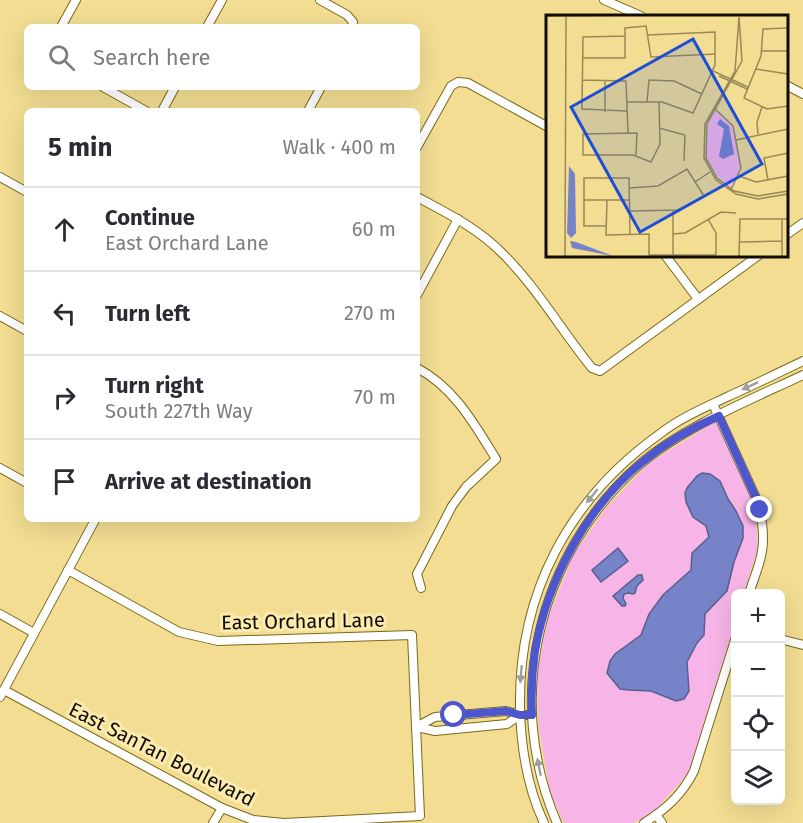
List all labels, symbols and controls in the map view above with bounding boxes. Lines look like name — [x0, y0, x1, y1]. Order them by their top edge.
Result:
inset map — [546, 15, 788, 256]
search box — [24, 24, 420, 90]
icon: search — [45, 41, 78, 74]
text: Search here — [93, 44, 211, 71]
text: 5 min — [48, 132, 112, 163]
text: Walk · 400 m — [283, 135, 396, 159]
text: Continue — [105, 204, 195, 231]
icon: ahead — [48, 213, 81, 246]
text: 60 m — [352, 217, 396, 241]
text: East Orchard Lane — [105, 231, 269, 255]
icon: left — [48, 297, 81, 330]
text: Turn left — [105, 300, 190, 327]
text: 270 m — [344, 301, 396, 325]
text: Turn right — [105, 372, 204, 399]
icon: right — [48, 381, 81, 414]
one-way arrow — [742, 382, 759, 391]
text: 70 m — [354, 385, 396, 409]
text: South 227th Way — [105, 399, 253, 423]
icon: arrive — [48, 465, 81, 498]
text: Arrive at destination — [105, 468, 312, 495]
one-way arrow — [586, 489, 598, 504]
route end — [746, 496, 772, 522]
map controls — [731, 589, 785, 805]
button: + — [731, 589, 785, 643]
street label: East Orchard Lane — [221, 608, 385, 634]
button: − — [731, 643, 785, 697]
one-way arrow — [516, 665, 526, 684]
street label: East SanTan Boulevard — [65, 697, 259, 811]
button: locate — [731, 697, 785, 751]
route start — [440, 701, 466, 727]
button: layers — [731, 751, 785, 805]
one-way arrow — [534, 758, 543, 777]

